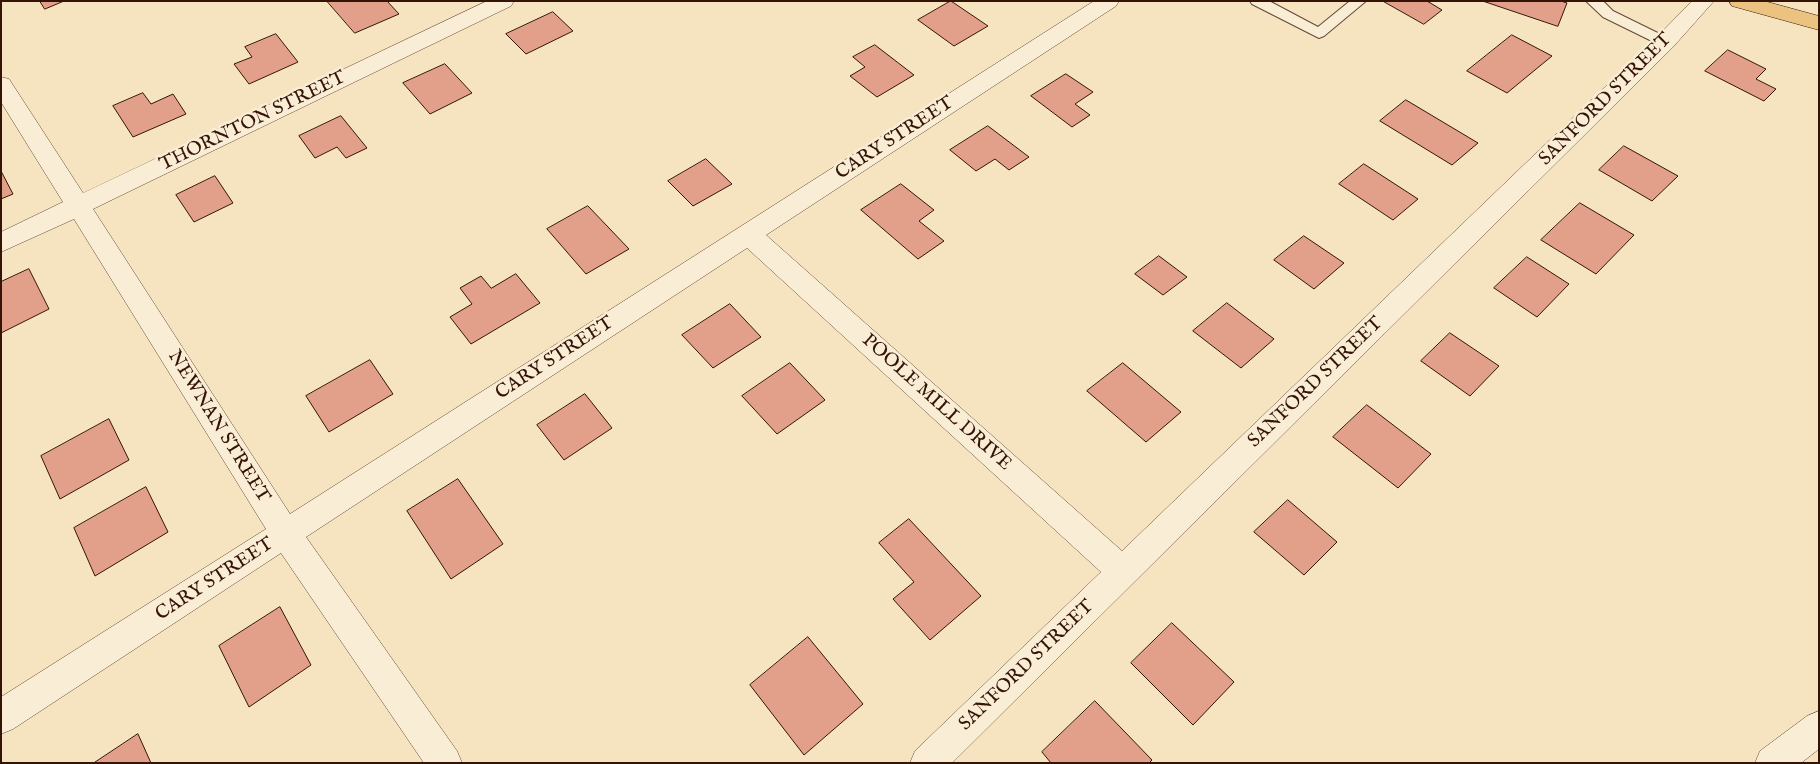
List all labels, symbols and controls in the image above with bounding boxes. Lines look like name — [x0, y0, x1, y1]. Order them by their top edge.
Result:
street label: SANFORD STREET — [1535, 29, 1677, 171]
street label: THORNTON STREET — [156, 67, 350, 177]
street label: CARY STREET — [832, 93, 958, 185]
street label: CARY STREET — [492, 313, 618, 405]
street label: SANFORD STREET — [1244, 313, 1388, 453]
street label: POOLE MILL DRIVE — [857, 330, 1015, 476]
street label: NEWNAN STREET — [162, 347, 274, 507]
street label: CARY STREET — [152, 534, 278, 626]
street label: SANFORD STREET — [955, 596, 1099, 736]

